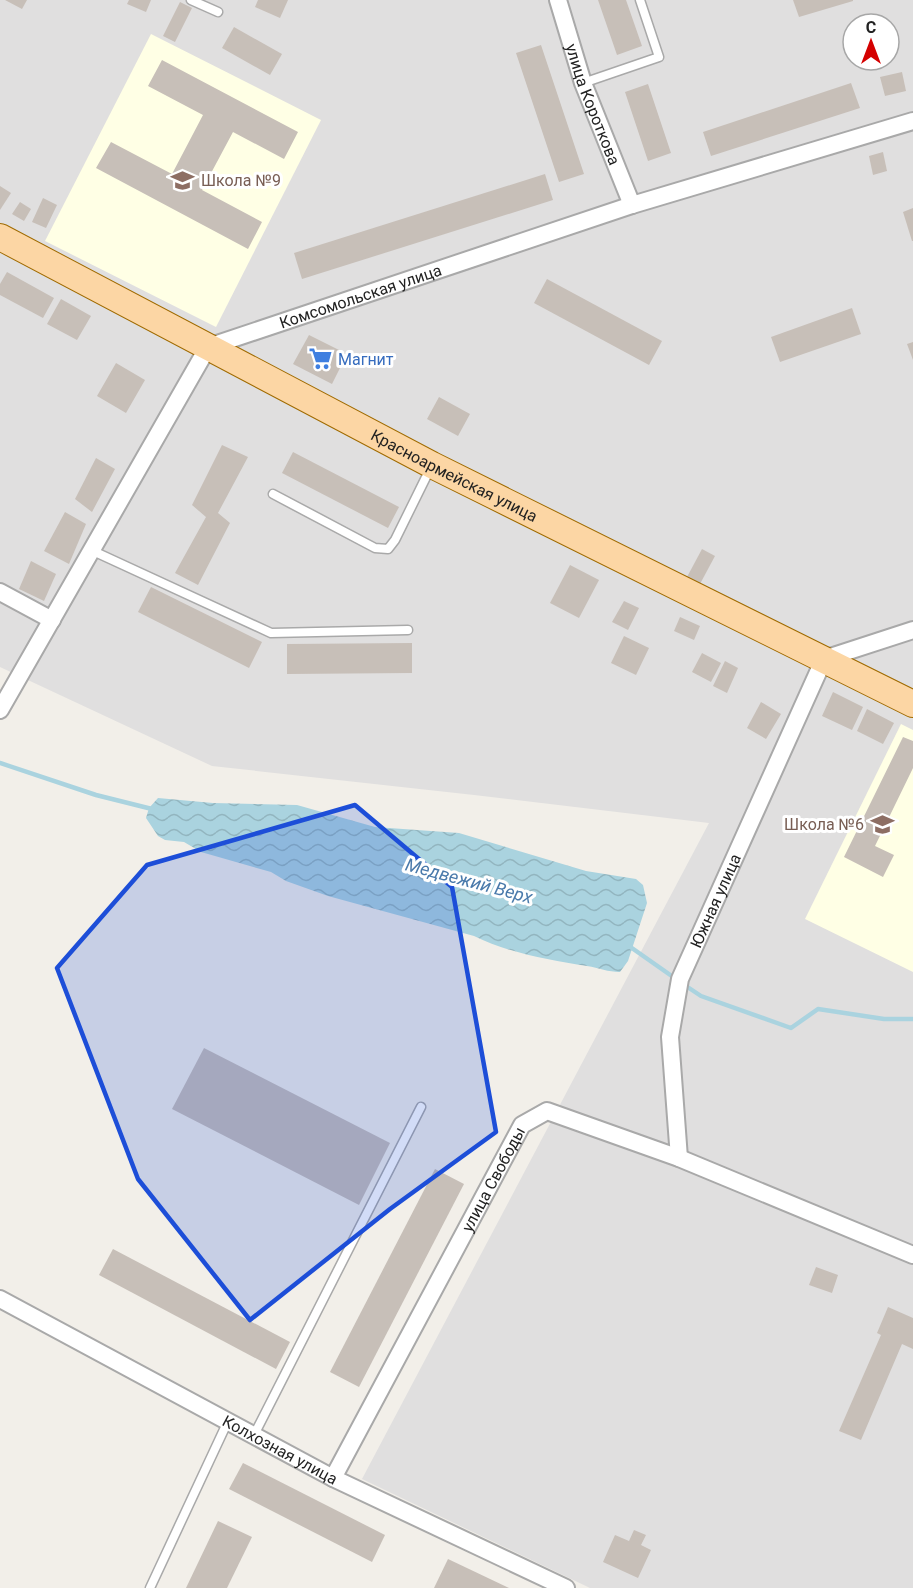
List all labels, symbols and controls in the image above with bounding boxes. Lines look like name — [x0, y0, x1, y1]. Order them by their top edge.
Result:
north arrow — [841, 12, 901, 72]
text: С — [866, 18, 876, 37]
street label: улица Короткова — [562, 41, 624, 168]
school or university icon: Школа №9 — [170, 167, 196, 193]
place label: Школа №9 — [201, 171, 281, 190]
street label: Комсомольская улица — [277, 260, 444, 332]
supermarket icon: Магнит — [307, 346, 333, 372]
place label: Магнит — [338, 350, 394, 369]
street label: Красноармейская улица — [368, 425, 540, 526]
school or university icon: Школа №6 — [869, 811, 895, 837]
place label: Школа №6 — [784, 815, 864, 834]
street label: Южная улица — [686, 851, 745, 951]
water label: Медвежий Верх — [403, 853, 535, 908]
street label: улица Свободы — [458, 1124, 529, 1235]
street label: Колхозная улица — [219, 1411, 341, 1489]

